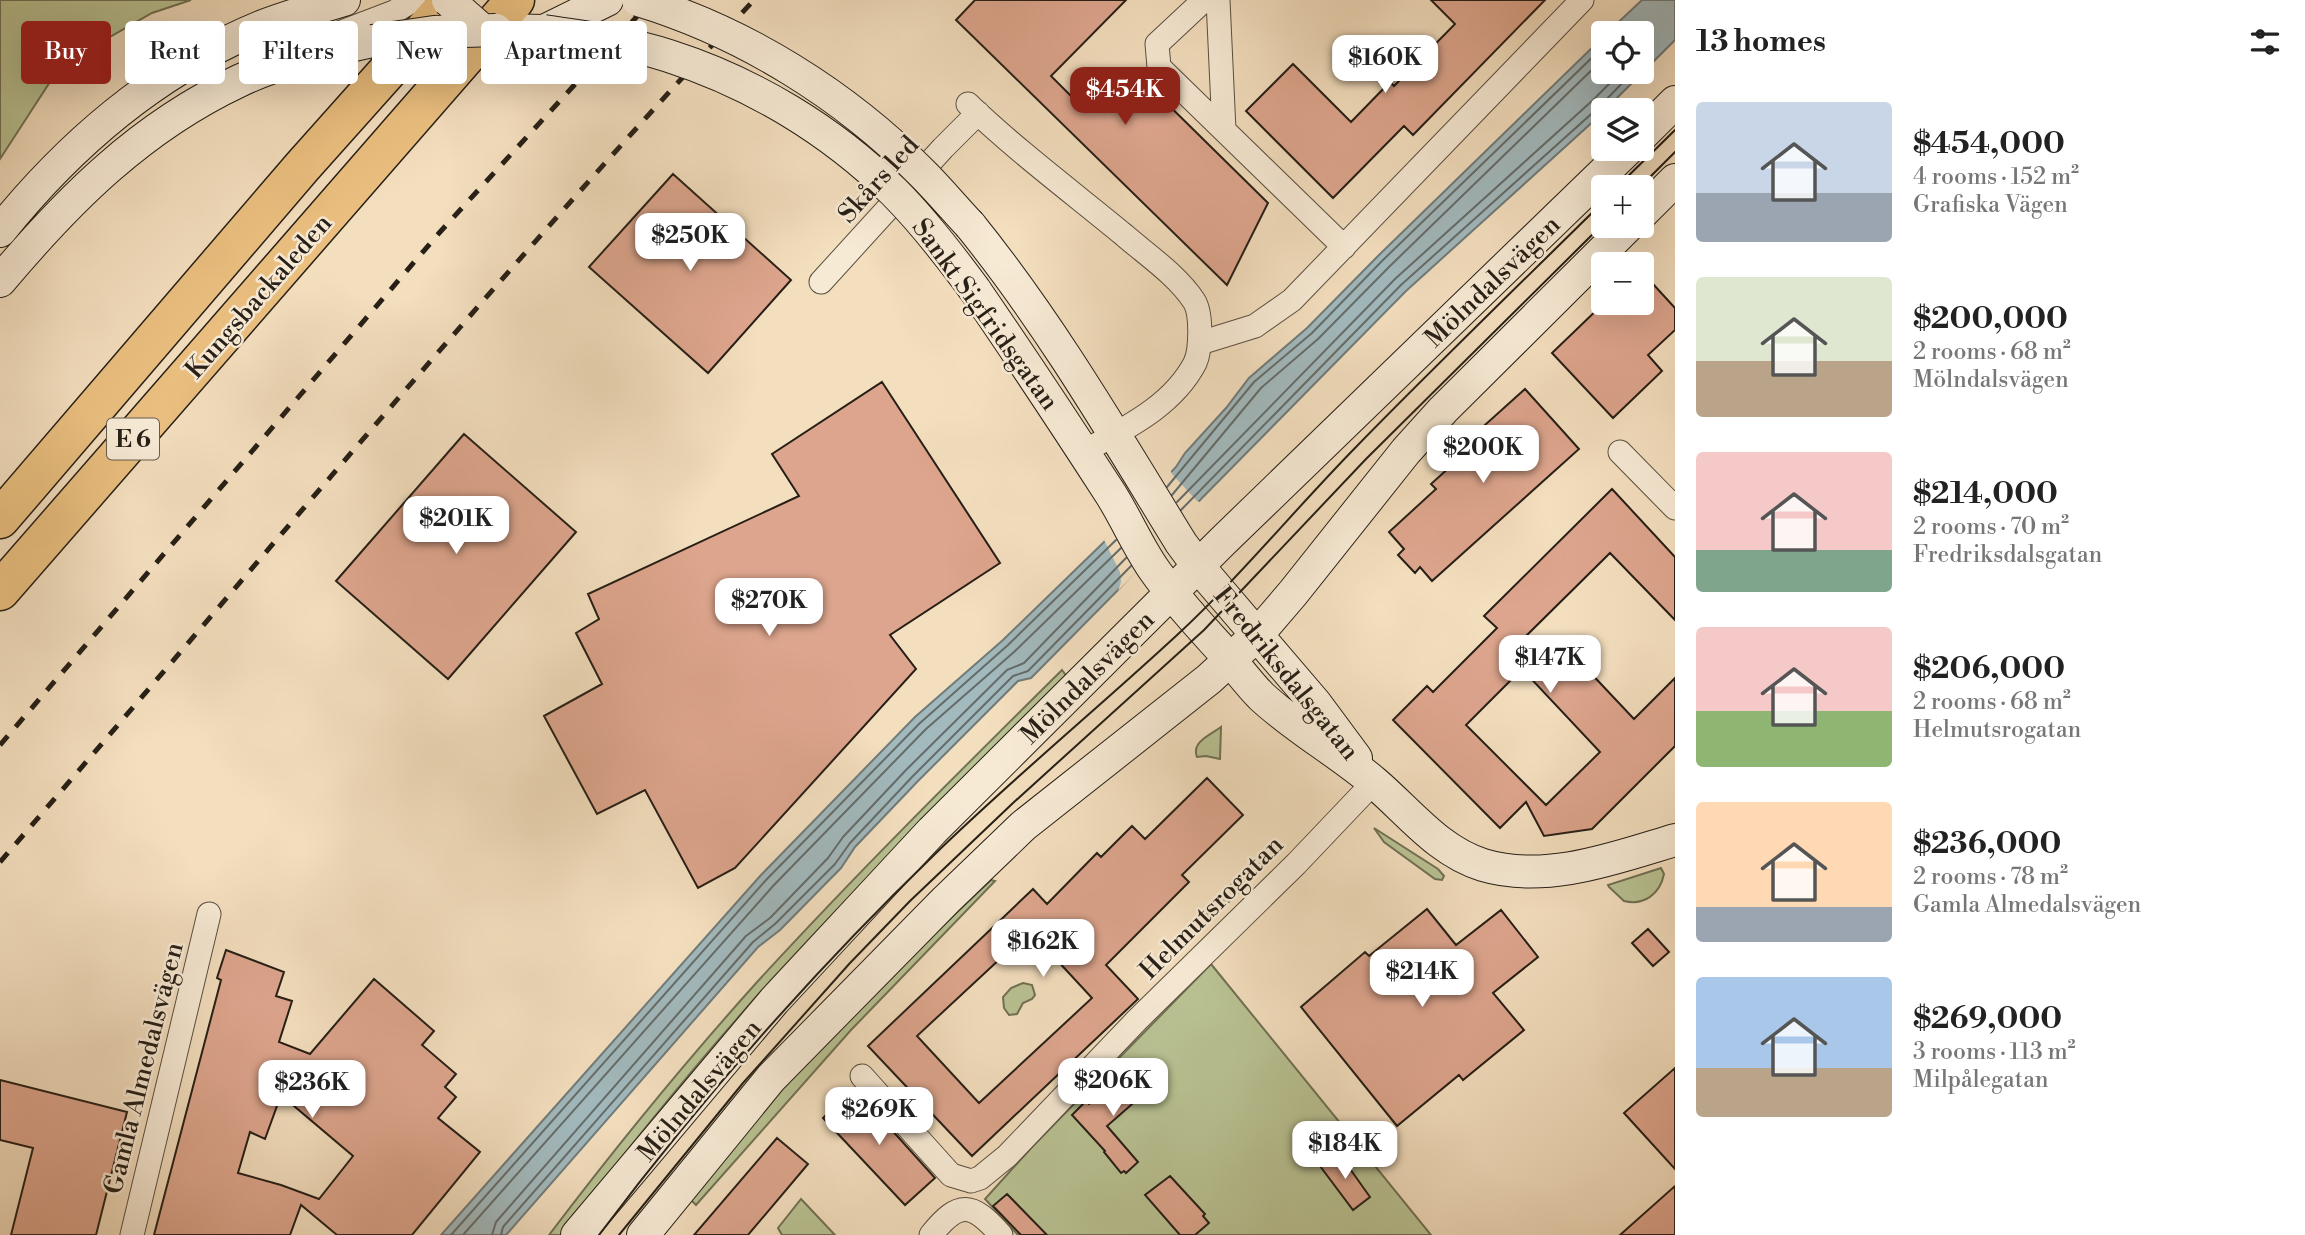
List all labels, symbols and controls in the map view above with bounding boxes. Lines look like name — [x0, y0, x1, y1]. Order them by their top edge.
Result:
chip: Buy — [21, 21, 111, 84]
chip: Rent — [125, 21, 225, 84]
chip: Filters — [239, 21, 358, 84]
chip: New — [372, 21, 467, 84]
chip: Apartment — [481, 21, 647, 84]
map controls — [1591, 21, 1654, 315]
button: locate — [1591, 21, 1654, 84]
text: 13 homes — [1696, 23, 1826, 61]
icon: filters — [2246, 23, 2284, 61]
pin: $160K — [1336, 36, 1434, 95]
text: $160K — [1348, 44, 1422, 72]
pin: $454K — [1076, 68, 1174, 127]
text: $454K — [1086, 76, 1164, 104]
button: layers — [1591, 98, 1654, 161]
text: $454,000 — [1913, 125, 2065, 163]
street label: Skårs led — [831, 129, 926, 230]
icon: home — [1752, 130, 1836, 214]
text: 4 rooms · 152 m² — [1913, 163, 2079, 191]
button: + — [1591, 175, 1654, 238]
text: Grafiska Vägen — [1913, 191, 2068, 219]
street label: Kungsbackaleden — [179, 208, 339, 385]
street label: Mölndalsvägen — [1418, 209, 1567, 354]
street label: Sankt Sigfridsgatan — [905, 212, 1066, 417]
pin: $250K — [641, 214, 739, 273]
text: $250K — [651, 222, 729, 250]
button: − — [1591, 252, 1654, 315]
text: $200,000 — [1913, 300, 2068, 338]
icon: home — [1752, 305, 1836, 389]
text: 2 rooms · 68 m² — [1913, 338, 2071, 366]
text: Mölndalsvägen — [1913, 366, 2069, 394]
road number: E 6 — [107, 418, 159, 460]
pin: $200K — [1434, 426, 1532, 485]
text: $200K — [1443, 434, 1523, 462]
text: $214,000 — [1913, 475, 2058, 513]
icon: home — [1752, 480, 1836, 564]
pin: $201K — [407, 496, 505, 556]
text: $201K — [419, 505, 493, 533]
text: 2 rooms · 70 m² — [1913, 513, 2069, 541]
text: Fredriksdalsgatan — [1913, 541, 2102, 569]
pin: $270K — [720, 578, 818, 638]
street label: Fredriksdalsgatan — [1206, 580, 1366, 767]
text: $270K — [731, 587, 807, 615]
street label: Mölndalsvägen — [1014, 604, 1161, 751]
pin: $147K — [1501, 636, 1599, 695]
text: $147K — [1515, 644, 1585, 672]
text: $206,000 — [1913, 650, 2065, 688]
icon: home — [1752, 655, 1836, 739]
text: 2 rooms · 68 m² — [1913, 688, 2071, 716]
text: Helmutsrogatan — [1913, 716, 2081, 744]
text: $236,000 — [1913, 825, 2061, 863]
street label: Helmutsrogatan — [1133, 829, 1290, 986]
icon: home — [1752, 830, 1836, 914]
text: 2 rooms · 78 m² — [1913, 863, 2068, 891]
text: Gamla Almedalsvägen — [1913, 891, 2141, 919]
pin: $162K — [994, 920, 1092, 979]
text: $162K — [1007, 928, 1079, 956]
street label: Gamla Almedalsvägen — [97, 939, 191, 1197]
pin: $214K — [1373, 950, 1471, 1009]
text: $214K — [1386, 958, 1458, 986]
text: $269,000 — [1913, 1000, 2062, 1038]
icon: home — [1752, 1005, 1836, 1089]
street label: Mölndalsvägen — [631, 1013, 769, 1168]
text: 3 rooms · 113 m² — [1913, 1038, 2076, 1066]
pin: $206K — [1064, 1058, 1162, 1118]
pin: $236K — [263, 1060, 361, 1120]
text: Milpålegatan — [1913, 1066, 2049, 1094]
text: $206K — [1074, 1067, 1152, 1095]
text: $236K — [274, 1069, 350, 1097]
pin: $269K — [830, 1088, 928, 1147]
text: $269K — [841, 1096, 917, 1124]
pin: $184K — [1296, 1122, 1394, 1181]
text: $184K — [1308, 1130, 1382, 1158]

